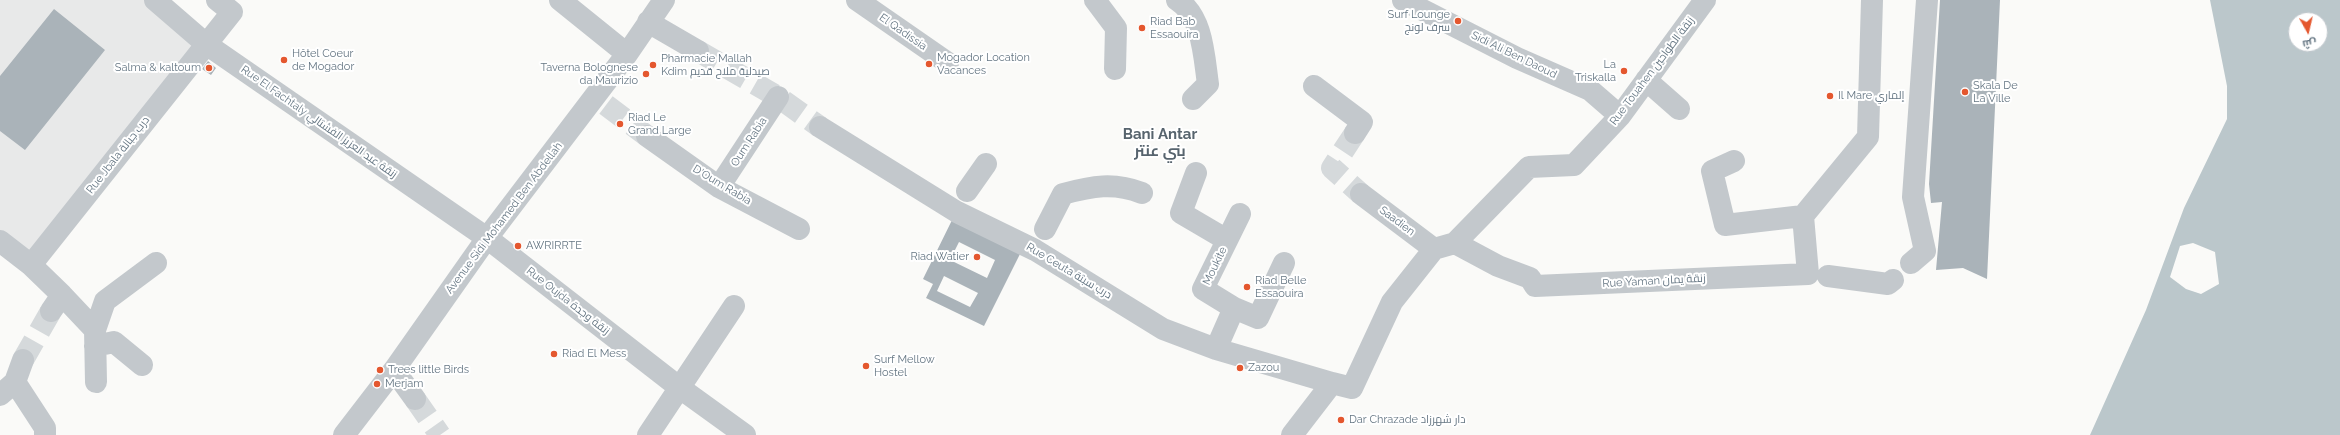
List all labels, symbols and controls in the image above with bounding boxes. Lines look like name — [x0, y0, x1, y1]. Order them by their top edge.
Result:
place label: Surf Lounge سرف لونج — [1387, 8, 1450, 34]
street label: El Qadissia — [877, 11, 929, 53]
north arrow — [2288, 12, 2328, 52]
street label: Rue Touahen زنقة الطواحين — [1607, 14, 1697, 128]
place label: Riad Bab Essaouira — [1150, 15, 1199, 41]
marker: Surf Lounge سرف لونج — [1453, 16, 1463, 26]
marker: Riad Bab Essaouira — [1137, 23, 1147, 33]
street label: Sidi Ali Ben Daoud — [1469, 29, 1559, 81]
text: ش — [2302, 36, 2317, 51]
place label: Hôtel Coeur de Mogador — [292, 47, 354, 73]
place label: Mogador Location Vacances — [937, 51, 1030, 77]
place label: Pharmacie Mallah Kdim صيدلية ملاح قديم — [661, 52, 770, 78]
marker: Hôtel Coeur de Mogador — [279, 55, 289, 65]
place label: La Triskalla — [1575, 58, 1616, 84]
marker: Mogador Location Vacances — [924, 59, 934, 69]
marker: Pharmacie Mallah Kdim صيدلية ملاح قديم — [648, 60, 658, 70]
place label: Salma & kaltoum — [115, 61, 201, 75]
place label: Taverna Bolognese da Maurizio — [541, 61, 638, 87]
marker: Salma & kaltoum — [204, 63, 214, 73]
street label: Rue El Fachtaly زنقة عبد العزيز الفشتالي — [238, 63, 400, 181]
marker: La Triskalla — [1619, 66, 1629, 76]
marker: Taverna Bolognese da Maurizio — [641, 69, 651, 79]
place label: Skala De La Ville — [1973, 79, 2018, 105]
marker: Skala De La Ville — [1960, 87, 1970, 97]
place label: Il Mare إلماري — [1838, 89, 1904, 103]
marker: Il Mare إلماري — [1825, 91, 1835, 101]
place label: Riad Le Grand Large — [628, 111, 691, 137]
street label: Rue Jbala درب جبالة — [84, 114, 152, 196]
street label: Oum Rabia — [728, 115, 770, 169]
marker: Riad Le Grand Large — [615, 119, 625, 129]
district label: Bani Antar بني عنتر — [1123, 125, 1197, 160]
street label: Avenue Sidi Mohamed Ben Abdellah — [443, 140, 565, 296]
street label: D'Oum Rabia — [690, 162, 754, 208]
street label: Saadien — [1377, 203, 1417, 239]
place label: AWRIRRTE — [526, 239, 582, 253]
street label: Rue Ceuta درب سبتة — [1024, 240, 1114, 302]
marker: AWRIRRTE — [513, 241, 523, 251]
street label: Moukite — [1200, 245, 1230, 287]
place label: Riad Watier — [911, 250, 969, 264]
marker: Riad Watier — [972, 252, 982, 262]
street label: Rue Oujda زنقة وجدة — [524, 264, 612, 338]
street label: Rue Yaman زنقة يمان — [1602, 272, 1706, 290]
place label: Riad Belle Essaouira — [1255, 274, 1306, 300]
marker: Riad Belle Essaouira — [1242, 282, 1252, 292]
place label: Riad El Mess — [562, 347, 626, 361]
marker: Riad El Mess — [549, 349, 559, 359]
place label: Surf Mellow Hostel — [874, 353, 935, 379]
marker: Surf Mellow Hostel — [861, 361, 871, 371]
place label: Zazou — [1248, 361, 1279, 375]
place label: Trees little Birds — [388, 363, 469, 377]
marker: Zazou — [1235, 363, 1245, 373]
marker: Trees little Birds — [375, 365, 385, 375]
place label: Merjam — [385, 377, 423, 391]
marker: Merjam — [372, 379, 382, 389]
place label: Dar Chrazade دار شهرزاد — [1349, 413, 1466, 427]
marker: Dar Chrazade دار شهرزاد — [1336, 415, 1346, 425]

